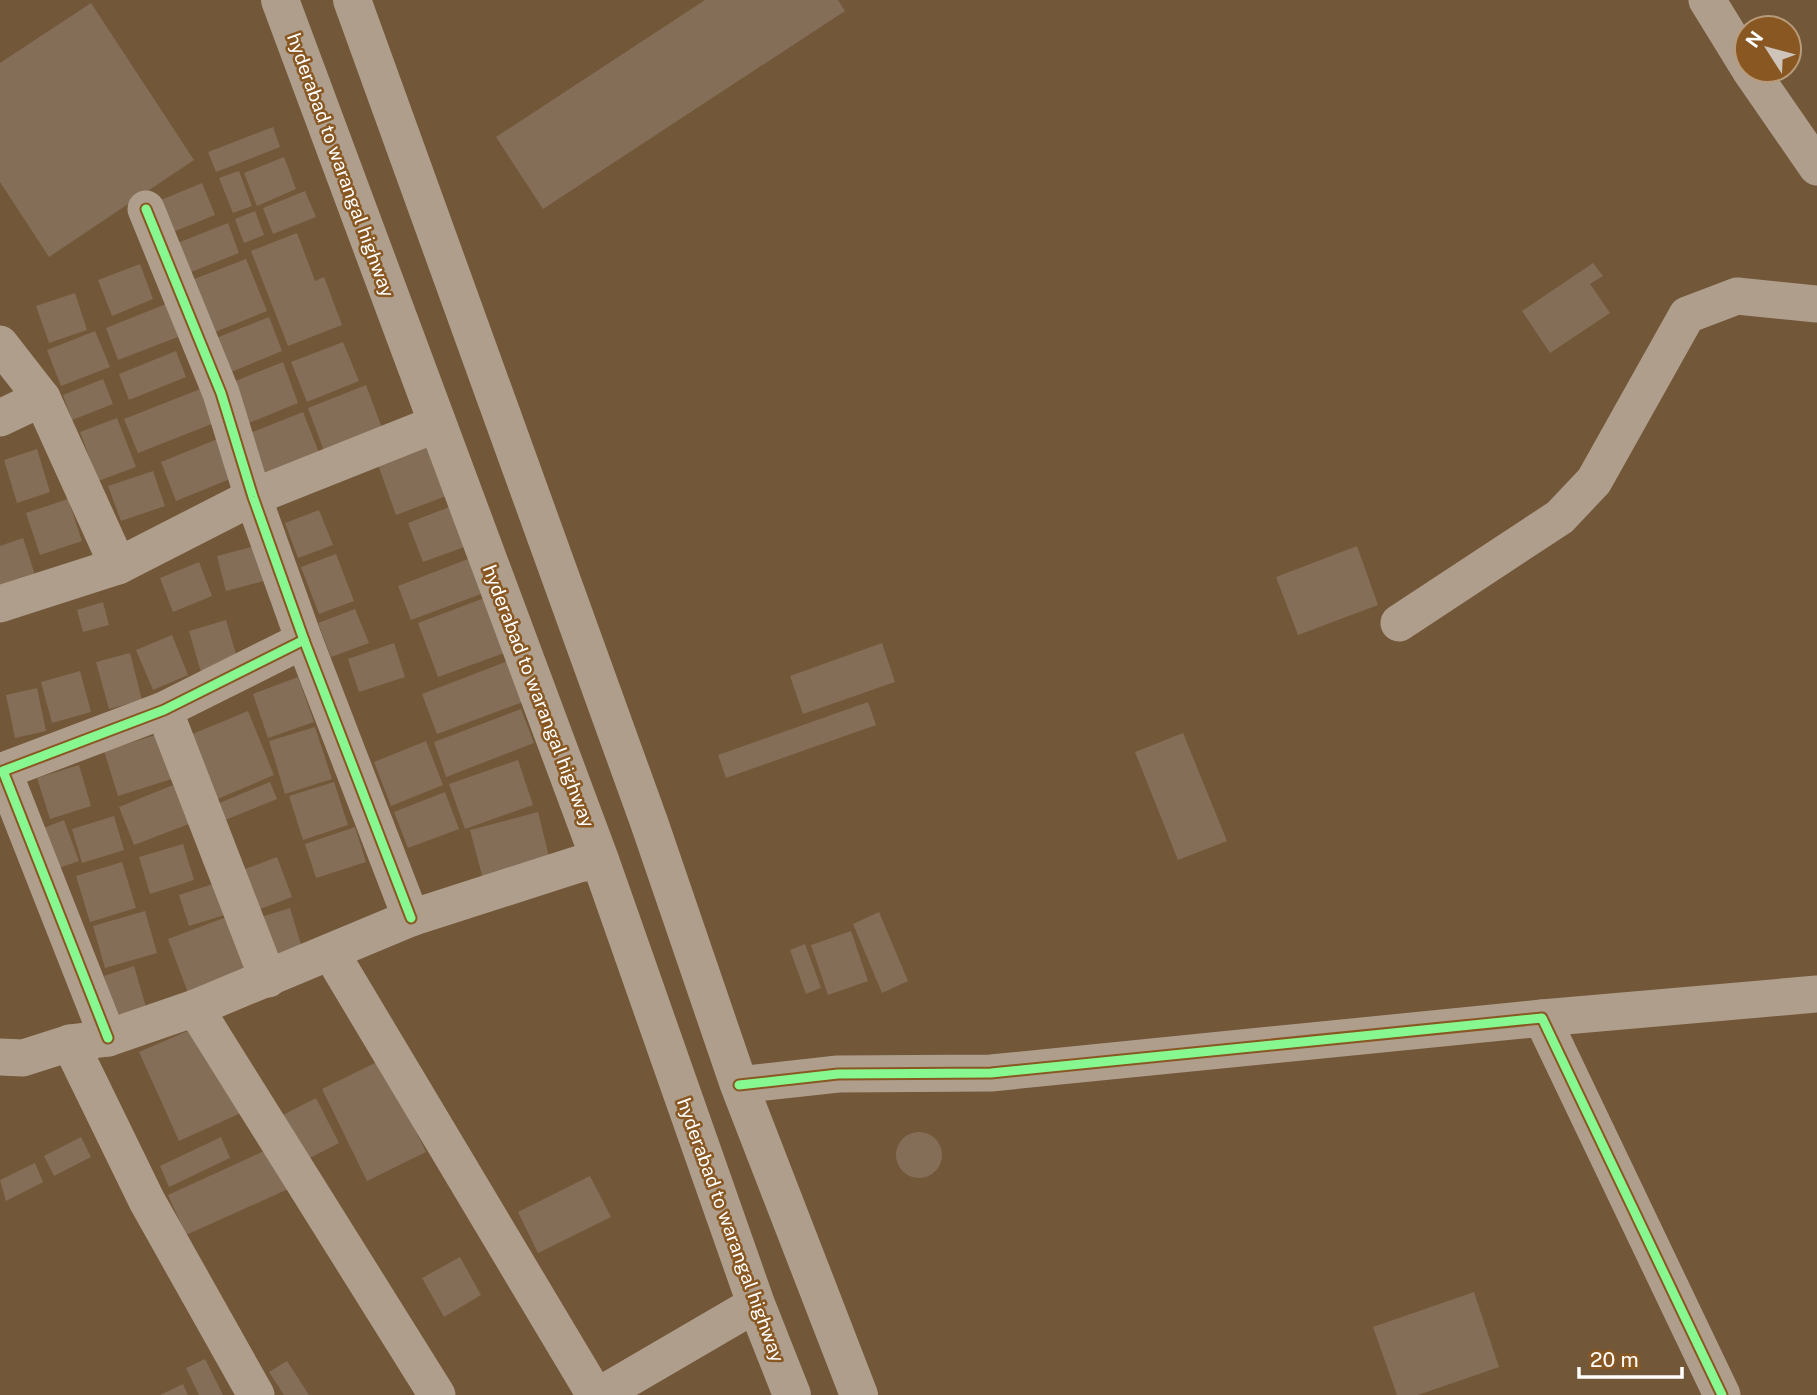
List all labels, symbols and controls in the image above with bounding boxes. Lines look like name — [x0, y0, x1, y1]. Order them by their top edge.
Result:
north arrow — [1733, 14, 1803, 84]
text: N — [1741, 27, 1768, 51]
street label: hyderabad to warangal highway — [283, 30, 399, 300]
street label: hyderabad to warangal highway — [479, 562, 599, 830]
street label: hyderabad to warangal highway — [673, 1095, 789, 1365]
scale bar — [1579, 1336, 1682, 1380]
text: 20 m — [1590, 1347, 1639, 1372]

